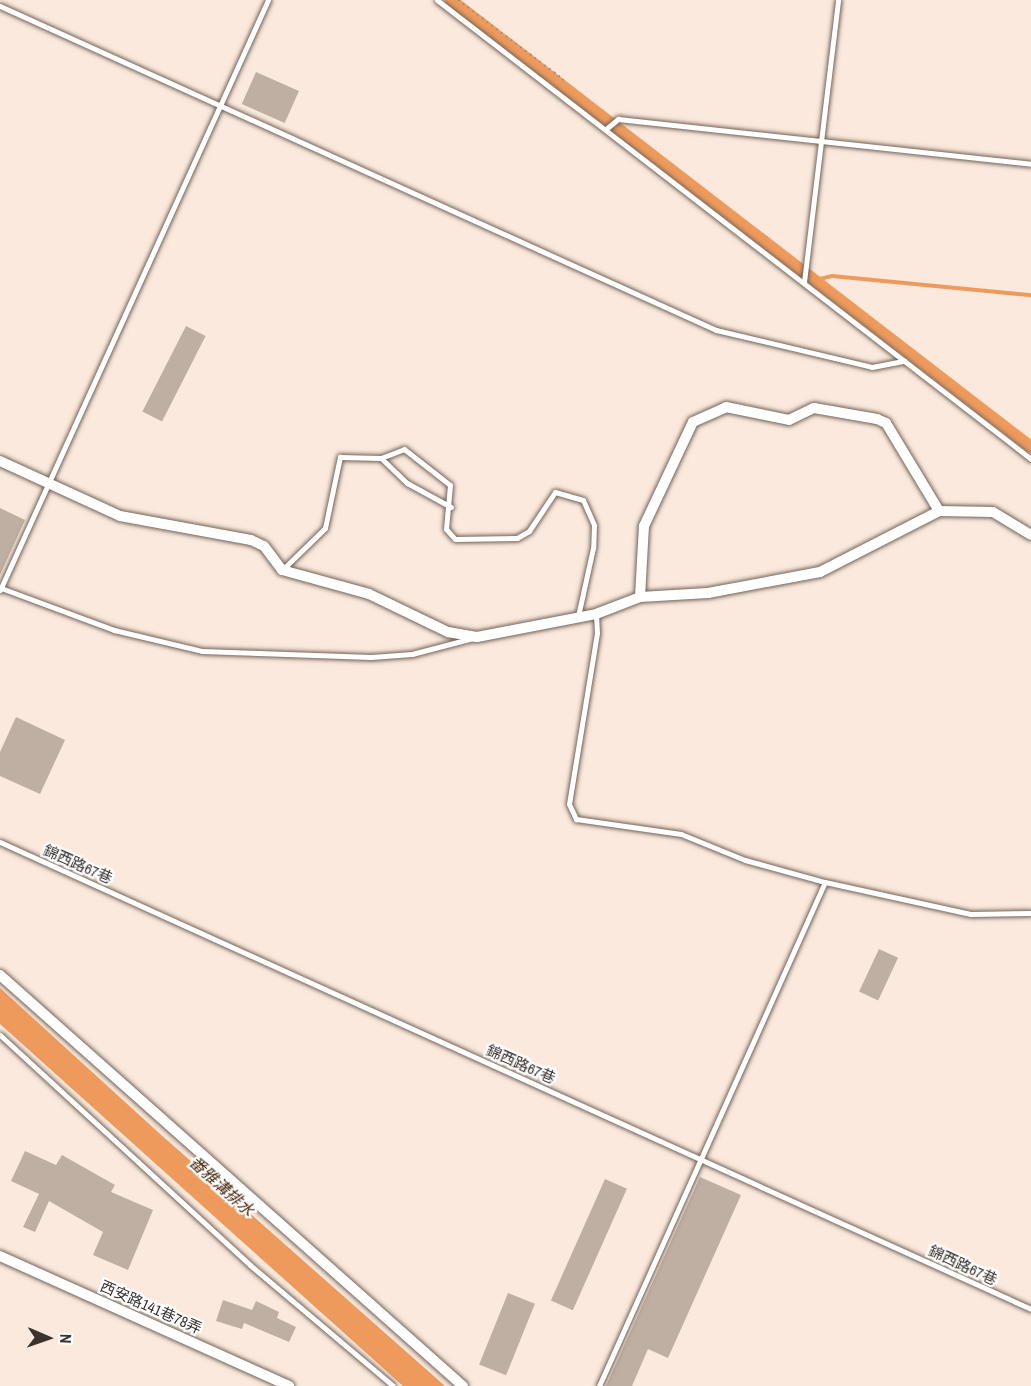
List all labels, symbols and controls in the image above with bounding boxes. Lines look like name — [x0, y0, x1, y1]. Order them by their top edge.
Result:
street label: 錦西路67巷 — [41, 841, 115, 887]
street label: 錦西路67巷 — [484, 1041, 558, 1087]
water label: 番雅溝排水 — [186, 1152, 258, 1220]
street label: 錦西路67巷 — [926, 1241, 1000, 1289]
street label: 西安路141巷78弄 — [97, 1277, 205, 1337]
north arrow — [18, 1308, 78, 1368]
text: N — [55, 1333, 77, 1344]

